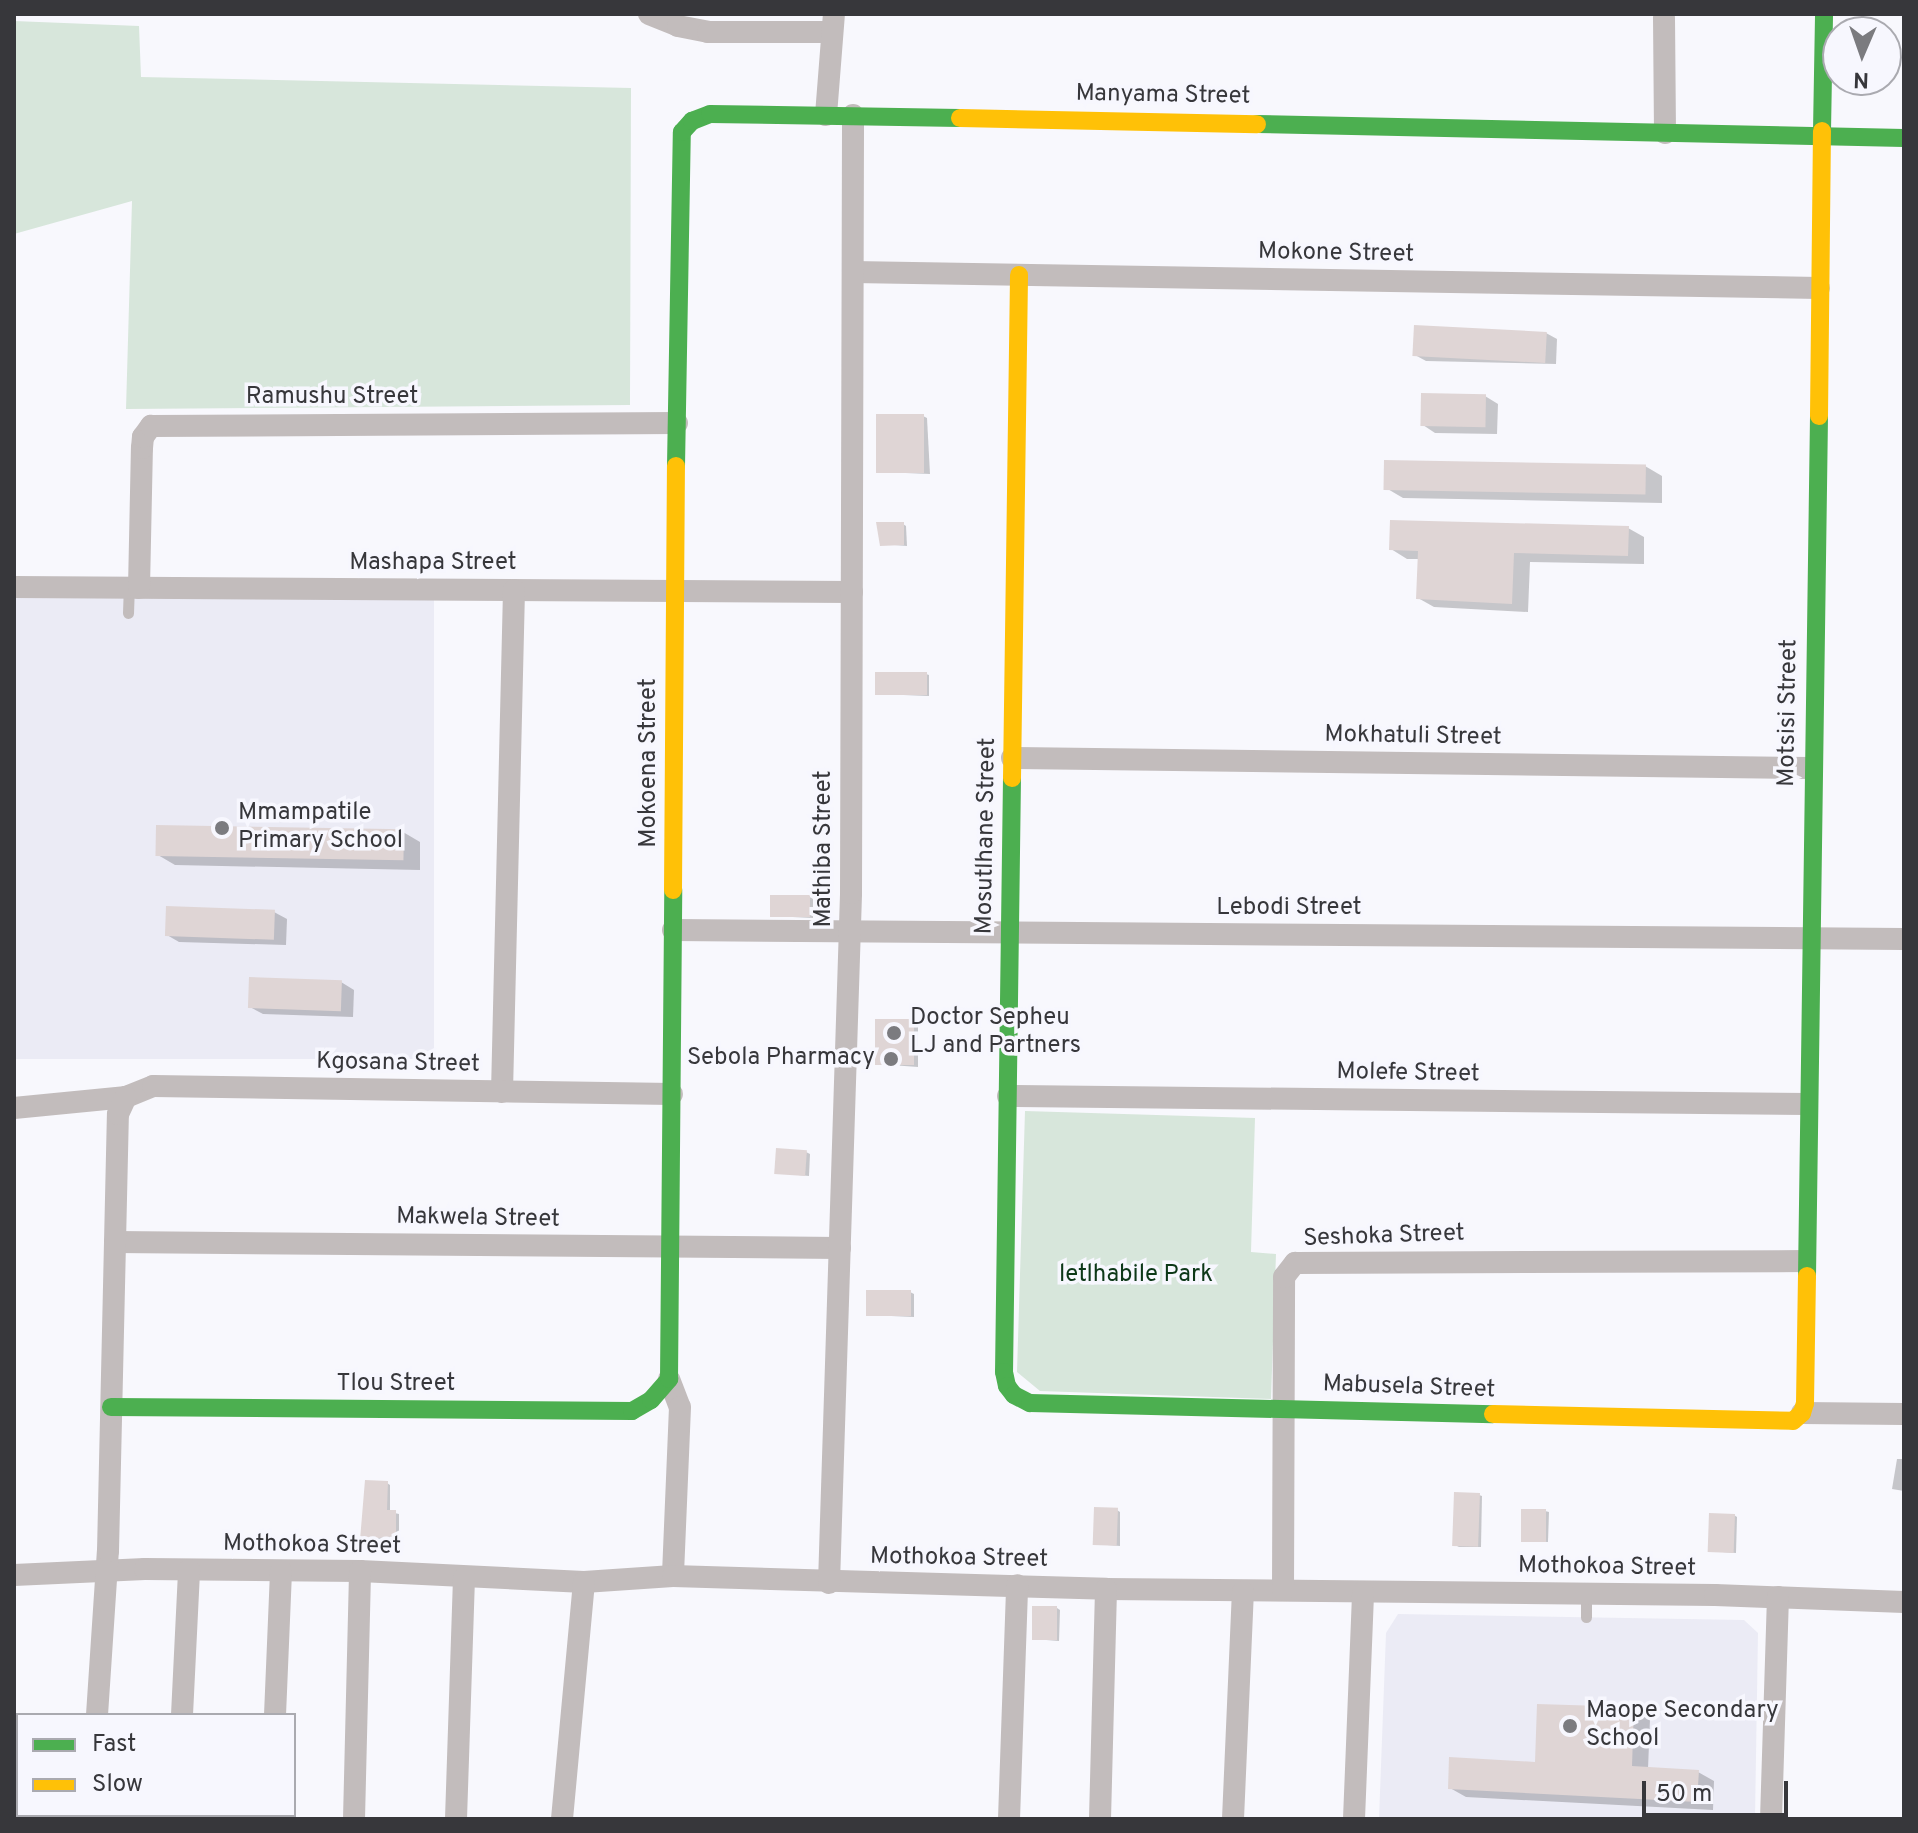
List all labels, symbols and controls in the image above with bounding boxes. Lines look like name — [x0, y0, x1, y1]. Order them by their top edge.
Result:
north arrow — [1822, 16, 1902, 96]
text: N — [1853, 65, 1870, 92]
street label: Manyama Street — [1075, 80, 1251, 112]
street label: Mokone Street — [1257, 238, 1415, 270]
street label: Ramushu Street — [246, 384, 418, 412]
street label: Mashapa Street — [349, 550, 517, 578]
street label: Motsisi Street — [1773, 639, 1805, 787]
street label: Mokoena Street — [636, 678, 664, 848]
street label: Mokhatuli Street — [1324, 721, 1502, 753]
street label: Mosutlhane Street — [971, 737, 1003, 935]
street label: Mathiba Street — [811, 770, 839, 928]
place label: Mmampatile Primary School — [238, 800, 403, 856]
marker: Mmampatile Primary School — [213, 819, 231, 837]
street label: Lebodi Street — [1216, 895, 1362, 923]
place label: Doctor Sepheu LJ and Partners — [910, 1005, 1081, 1061]
marker: Doctor Sepheu LJ and Partners — [885, 1024, 903, 1042]
place label: Sebola Pharmacy — [687, 1045, 875, 1073]
street label: Kgosana Street — [316, 1048, 480, 1080]
marker: Sebola Pharmacy — [882, 1050, 900, 1068]
street label: Molefe Street — [1336, 1058, 1480, 1090]
street label: Makwela Street — [396, 1203, 560, 1235]
street label: Seshoka Street — [1303, 1220, 1465, 1254]
park label: letlhabile Park — [1059, 1262, 1213, 1290]
street label: Tlou Street — [337, 1371, 455, 1399]
street label: Mabusela Street — [1322, 1371, 1496, 1405]
street label: Mothokoa Street — [223, 1530, 401, 1562]
street label: Mothokoa Street — [870, 1543, 1048, 1575]
street label: Mothokoa Street — [1518, 1552, 1696, 1584]
place label: Maope Secondary School — [1586, 1698, 1779, 1754]
legend — [16, 1713, 296, 1817]
marker: Maope Secondary School — [1561, 1717, 1579, 1735]
text: Fast — [92, 1730, 136, 1760]
scale bar — [1646, 1765, 1792, 1815]
text: Slow — [92, 1770, 143, 1800]
text: 50 m — [1656, 1780, 1712, 1810]

